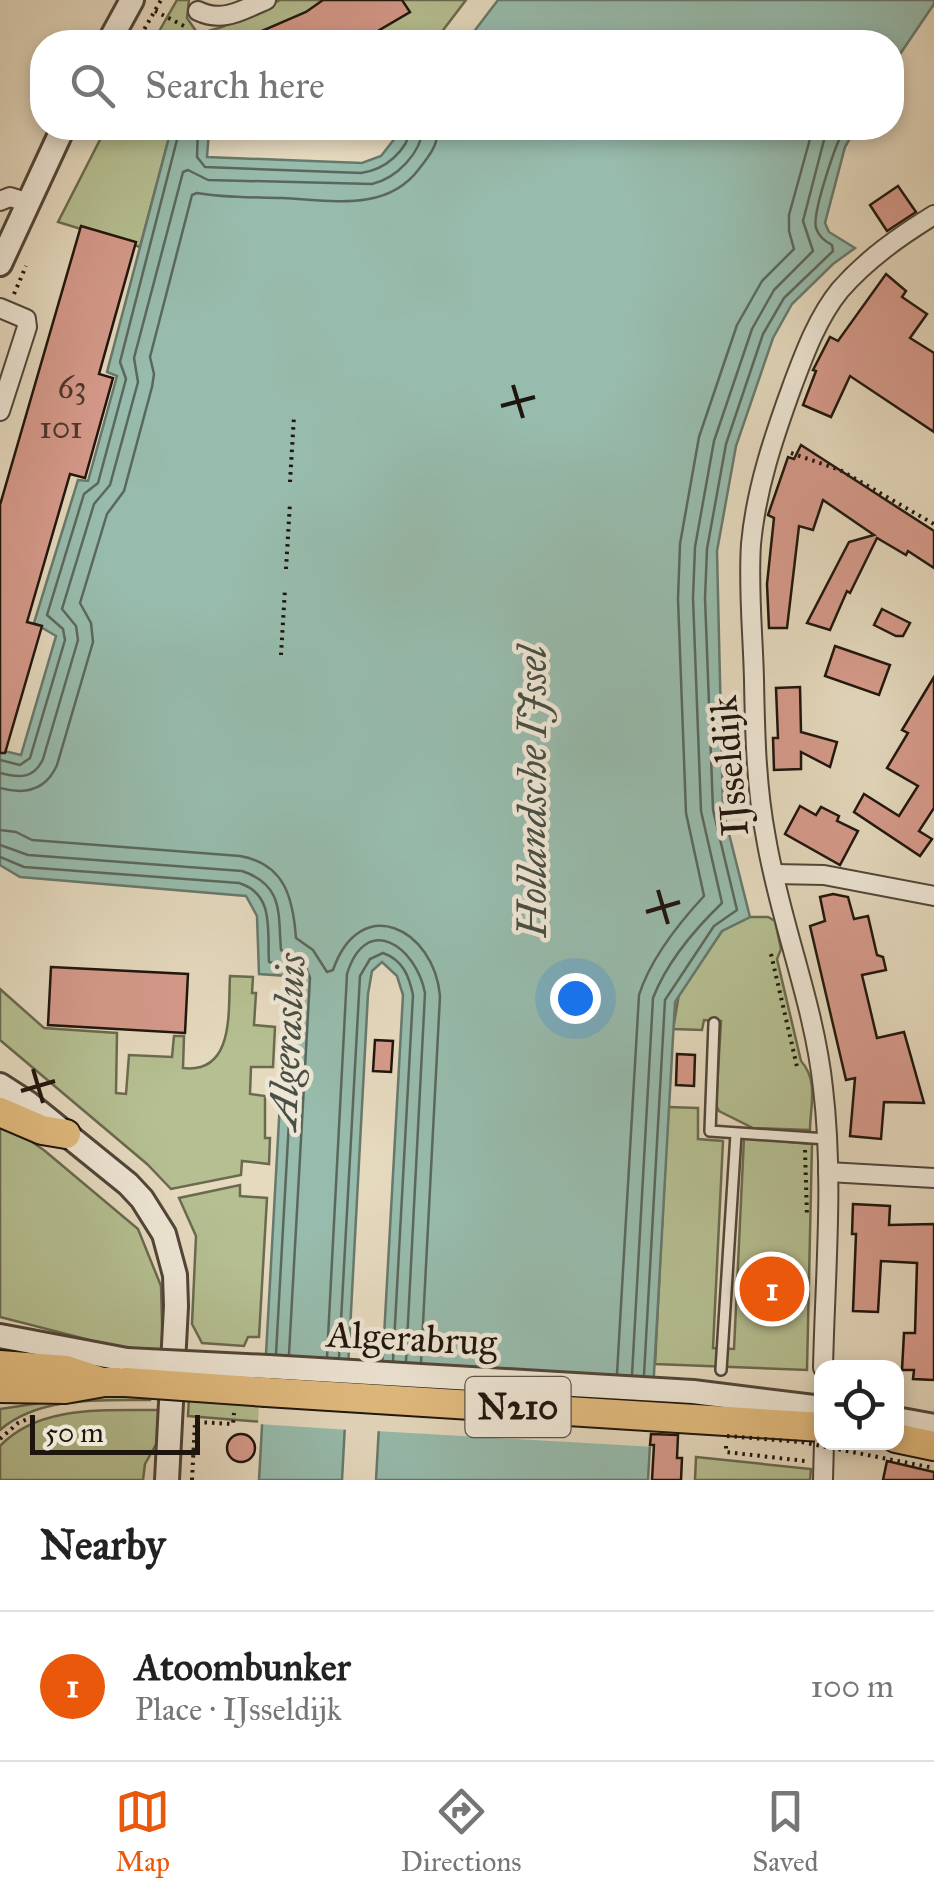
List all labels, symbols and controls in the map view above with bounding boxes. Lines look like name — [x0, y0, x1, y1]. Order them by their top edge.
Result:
search box — [30, 30, 904, 140]
icon: search — [65, 58, 120, 113]
text: Search here — [145, 62, 325, 108]
house number: 63 — [57, 368, 87, 407]
house number: 101 — [39, 408, 83, 447]
water label: Hollandsche IJssel — [508, 643, 557, 939]
street label: IJsseldijk — [700, 693, 759, 838]
water label: Algerasluis — [258, 951, 316, 1134]
your location — [550, 973, 601, 1024]
pin: 1 — [740, 1252, 804, 1326]
street label: Algerabrug — [324, 1310, 499, 1365]
map controls — [814, 1360, 904, 1450]
button: locate — [814, 1360, 904, 1450]
road number: N210 — [466, 1377, 570, 1437]
scale bar — [30, 1410, 200, 1454]
text: 50 m — [45, 1415, 104, 1450]
text: Nearby — [40, 1519, 165, 1571]
text: Atoombunker — [135, 1644, 351, 1690]
text: 1 — [66, 1667, 79, 1706]
text: 100 m — [810, 1667, 894, 1706]
text: Place · IJsseldijk — [135, 1690, 342, 1729]
tab: Map — [115, 1784, 170, 1879]
tab: Directions — [401, 1784, 522, 1879]
tab: Saved — [752, 1784, 819, 1879]

